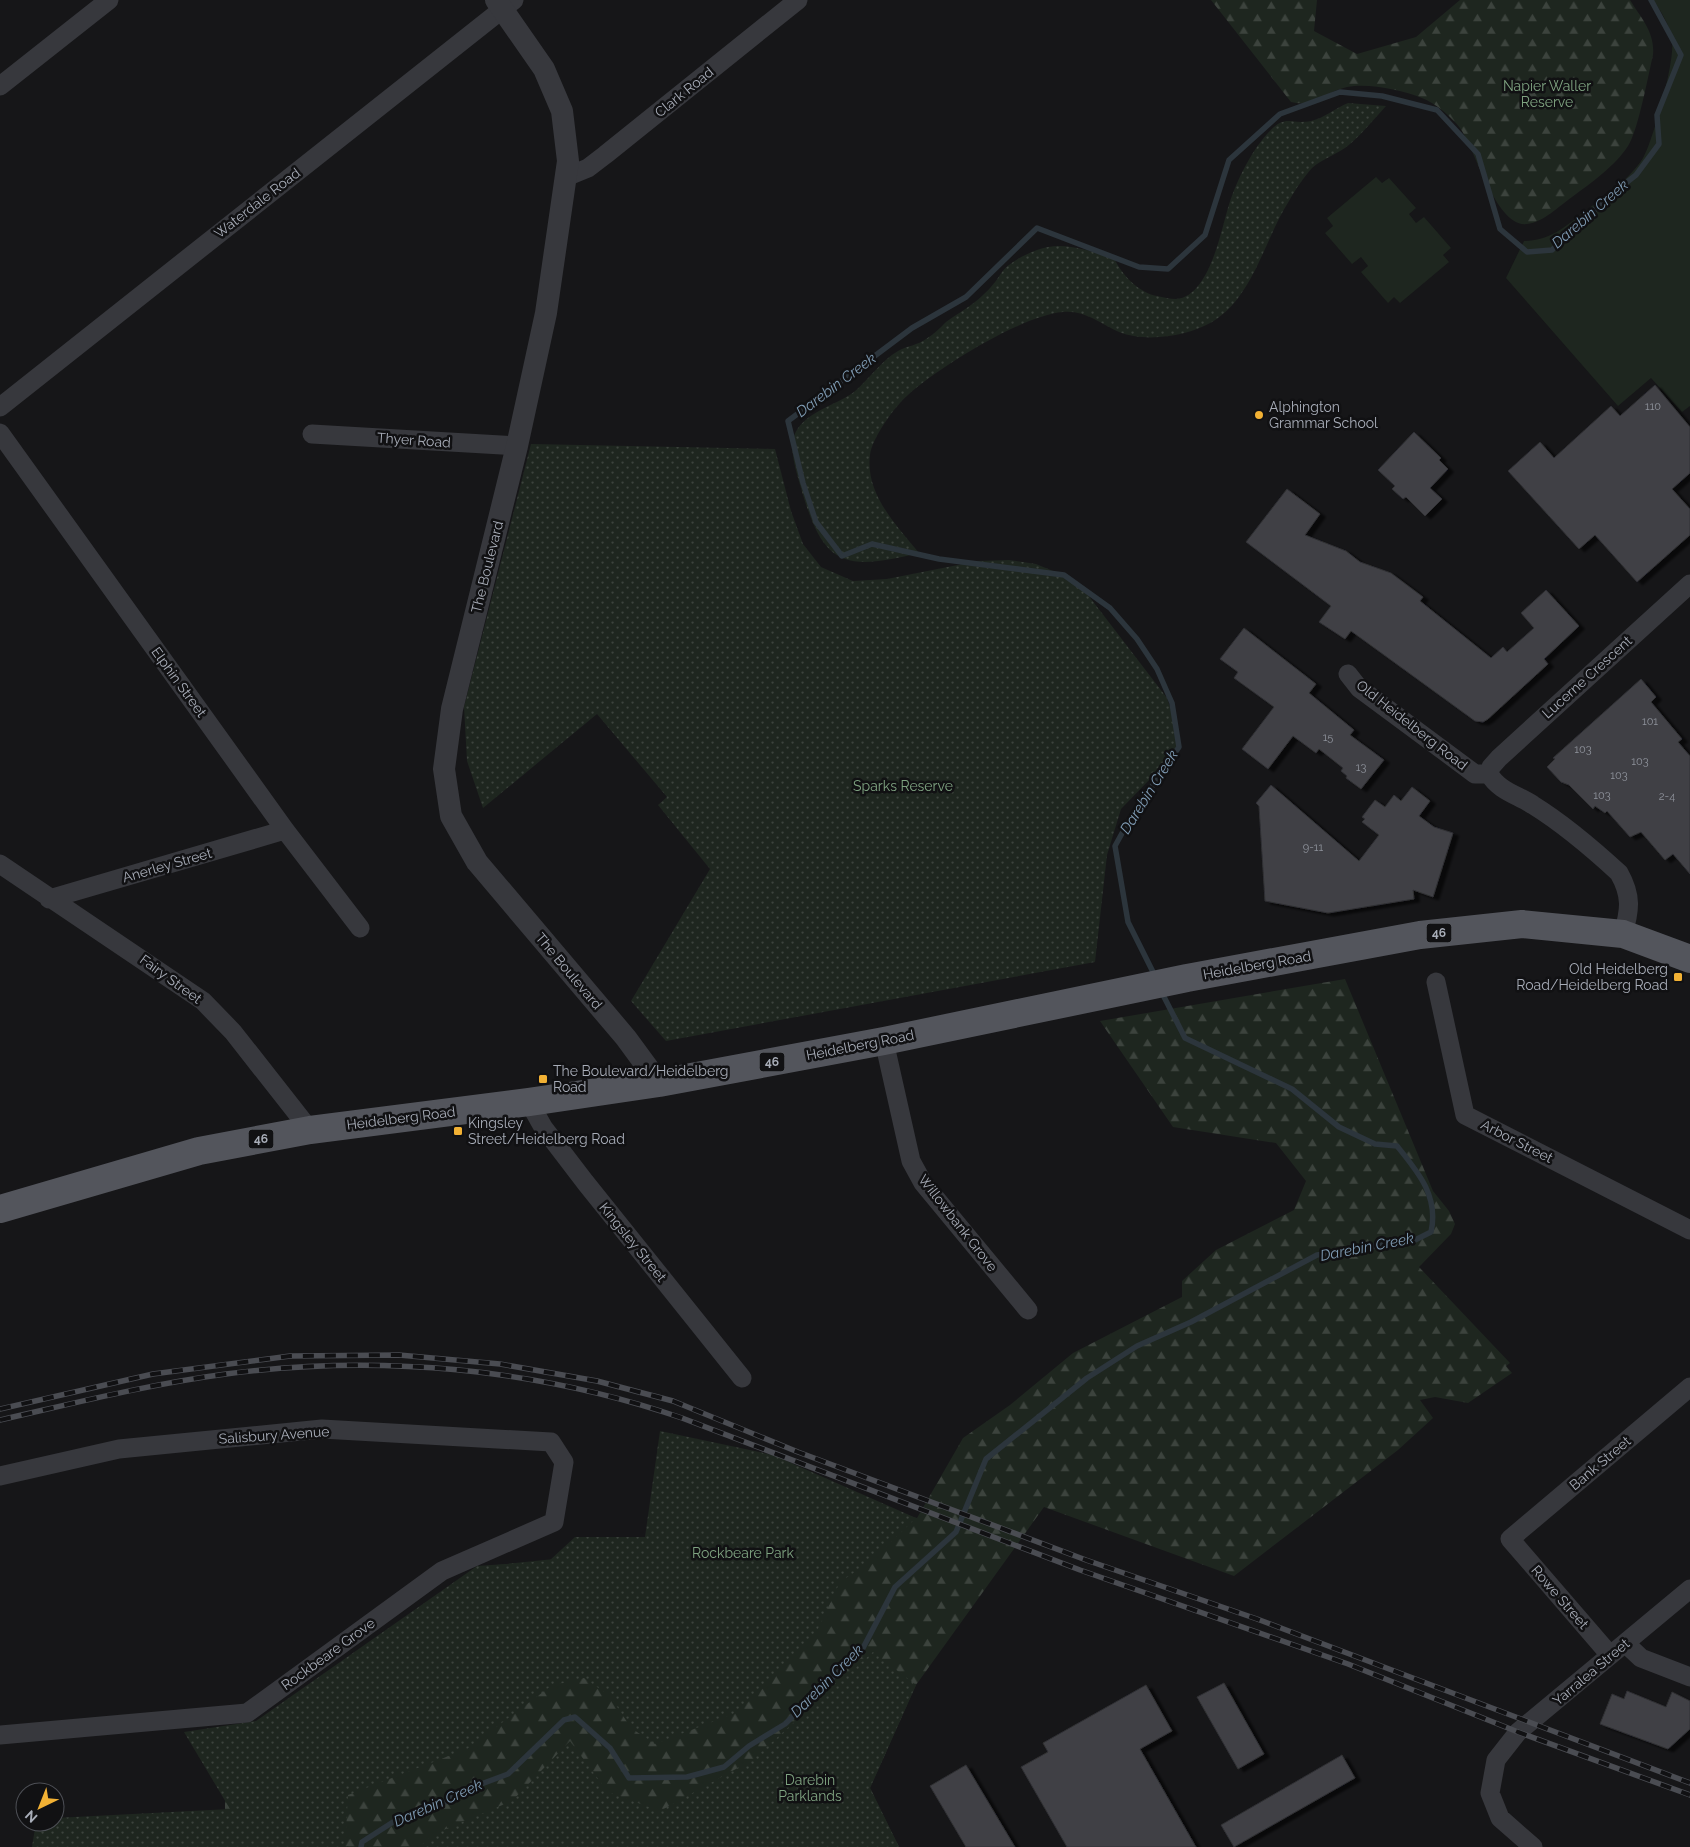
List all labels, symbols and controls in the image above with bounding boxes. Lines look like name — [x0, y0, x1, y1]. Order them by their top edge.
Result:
street label: Clark Road — [652, 64, 716, 120]
park label: Napier Waller Reserve — [1503, 78, 1591, 110]
street label: Waterdale Road — [211, 165, 303, 241]
water label: Darebin Creek — [1548, 176, 1632, 252]
water label: Darebin Creek — [793, 349, 879, 421]
place label: Alphington Grammar School — [1269, 399, 1378, 431]
house number: 110 — [1645, 400, 1661, 413]
marker: Alphington Grammar School — [1253, 409, 1265, 421]
street label: Thyer Road — [377, 429, 451, 451]
street label: The Boulevard — [468, 519, 506, 615]
street label: Lucerne Crescent — [1539, 632, 1635, 721]
street label: Elphin Street — [148, 644, 210, 720]
street label: Old Heidelberg Road — [1353, 677, 1471, 773]
house number: 101 — [1642, 715, 1658, 728]
house number: 15 — [1323, 731, 1333, 744]
house number: 103 — [1574, 743, 1592, 756]
water label: Darebin Creek — [1116, 747, 1182, 837]
house number: 103 — [1631, 755, 1649, 768]
house number: 13 — [1356, 761, 1366, 774]
house number: 103 — [1610, 769, 1628, 782]
park label: Sparks Reserve — [853, 778, 953, 794]
house number: 103 — [1593, 789, 1611, 802]
house number: 2-4 — [1659, 790, 1675, 803]
house number: 9-11 — [1303, 841, 1324, 854]
street label: Anerley Street — [120, 845, 214, 885]
road number: 46 — [1426, 924, 1452, 942]
street label: The Boulevard — [532, 930, 606, 1012]
street label: Heidelberg Road — [1202, 948, 1312, 982]
street label: Fairy Street — [137, 951, 205, 1007]
place label: Old Heidelberg Road/Heidelberg Road — [1516, 961, 1668, 993]
marker: Old Heidelberg Road/Heidelberg Road — [1672, 971, 1684, 983]
street label: Heidelberg Road — [805, 1027, 915, 1063]
road number: 46 — [760, 1052, 784, 1072]
place label: The Boulevard/Heidelberg Road — [553, 1063, 729, 1095]
marker: The Boulevard/Heidelberg Road — [537, 1073, 549, 1085]
street label: Heidelberg Road — [346, 1103, 456, 1133]
place label: Kingsley Street/Heidelberg Road — [468, 1115, 625, 1147]
street label: Arbor Street — [1478, 1116, 1556, 1166]
marker: Kingsley Street/Heidelberg Road — [452, 1125, 464, 1137]
road number: 46 — [248, 1130, 274, 1148]
street label: Willowbank Grove — [915, 1171, 1001, 1275]
street label: Kingsley Street — [596, 1199, 670, 1285]
water label: Darebin Creek — [1318, 1229, 1416, 1265]
street label: Salisbury Avenue — [218, 1423, 330, 1447]
street label: Bank Street — [1566, 1433, 1634, 1493]
park label: Rockbeare Park — [692, 1545, 795, 1561]
street label: Rowe Street — [1528, 1562, 1592, 1632]
street label: Rockbeare Grove — [278, 1615, 378, 1693]
street label: Yarralea Street — [1549, 1635, 1633, 1709]
water label: Darebin Creek — [787, 1641, 867, 1721]
park label: Darebin Parklands — [778, 1772, 842, 1804]
water label: Darebin Creek — [391, 1775, 485, 1831]
north arrow — [15, 1782, 65, 1832]
text: N — [22, 1807, 40, 1826]

